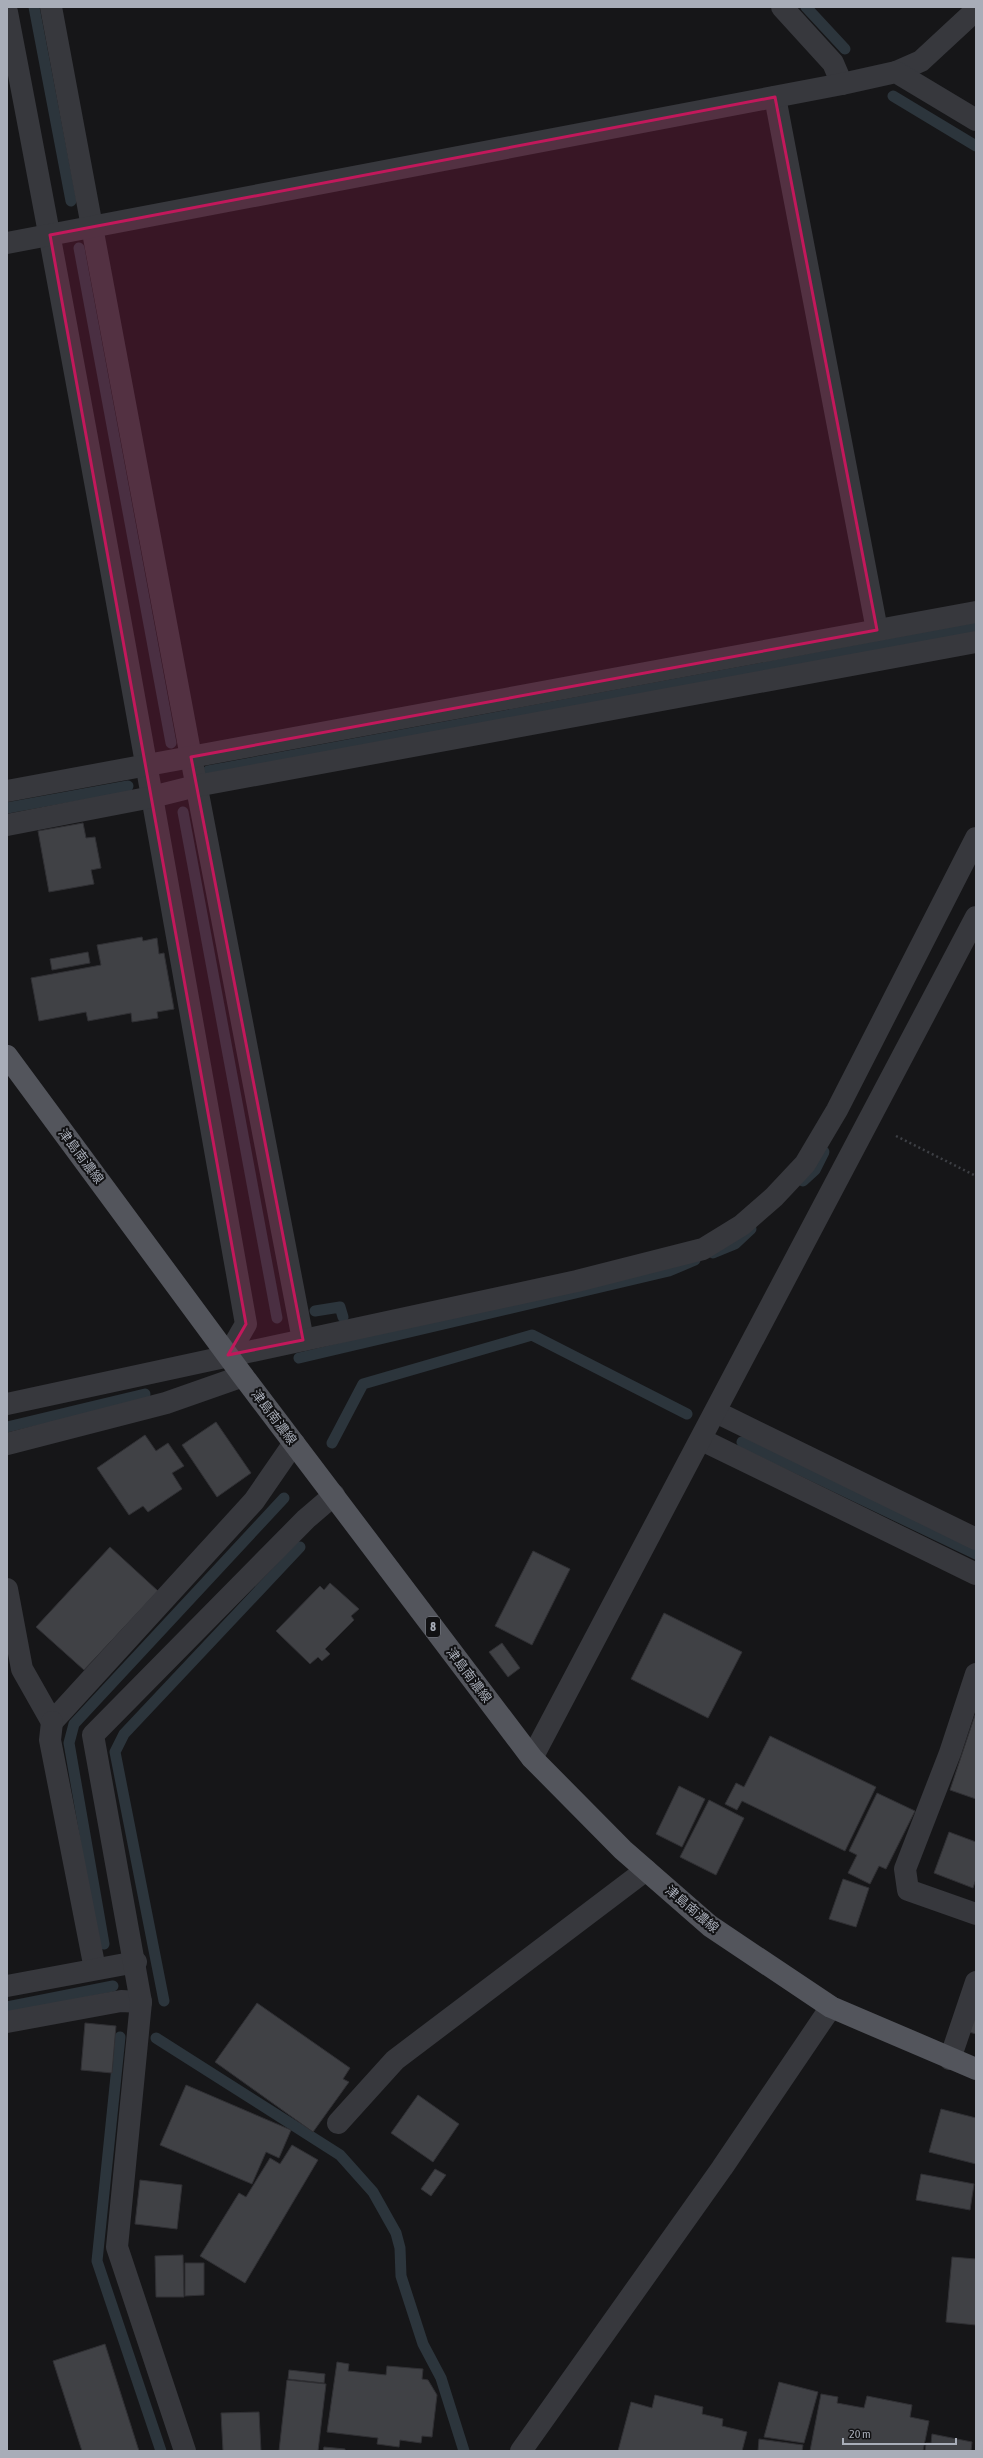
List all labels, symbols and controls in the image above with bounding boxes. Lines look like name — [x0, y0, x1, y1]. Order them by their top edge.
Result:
street label: 津島南濃線 — [55, 1126, 107, 1186]
street label: 津島南濃線 — [248, 1387, 300, 1447]
road number: 8 — [426, 1617, 440, 1637]
street label: 津島南濃線 — [443, 1645, 495, 1705]
street label: 津島南濃線 — [662, 1882, 722, 1936]
scale bar — [843, 2420, 956, 2446]
text: 20 m — [849, 2427, 871, 2441]

